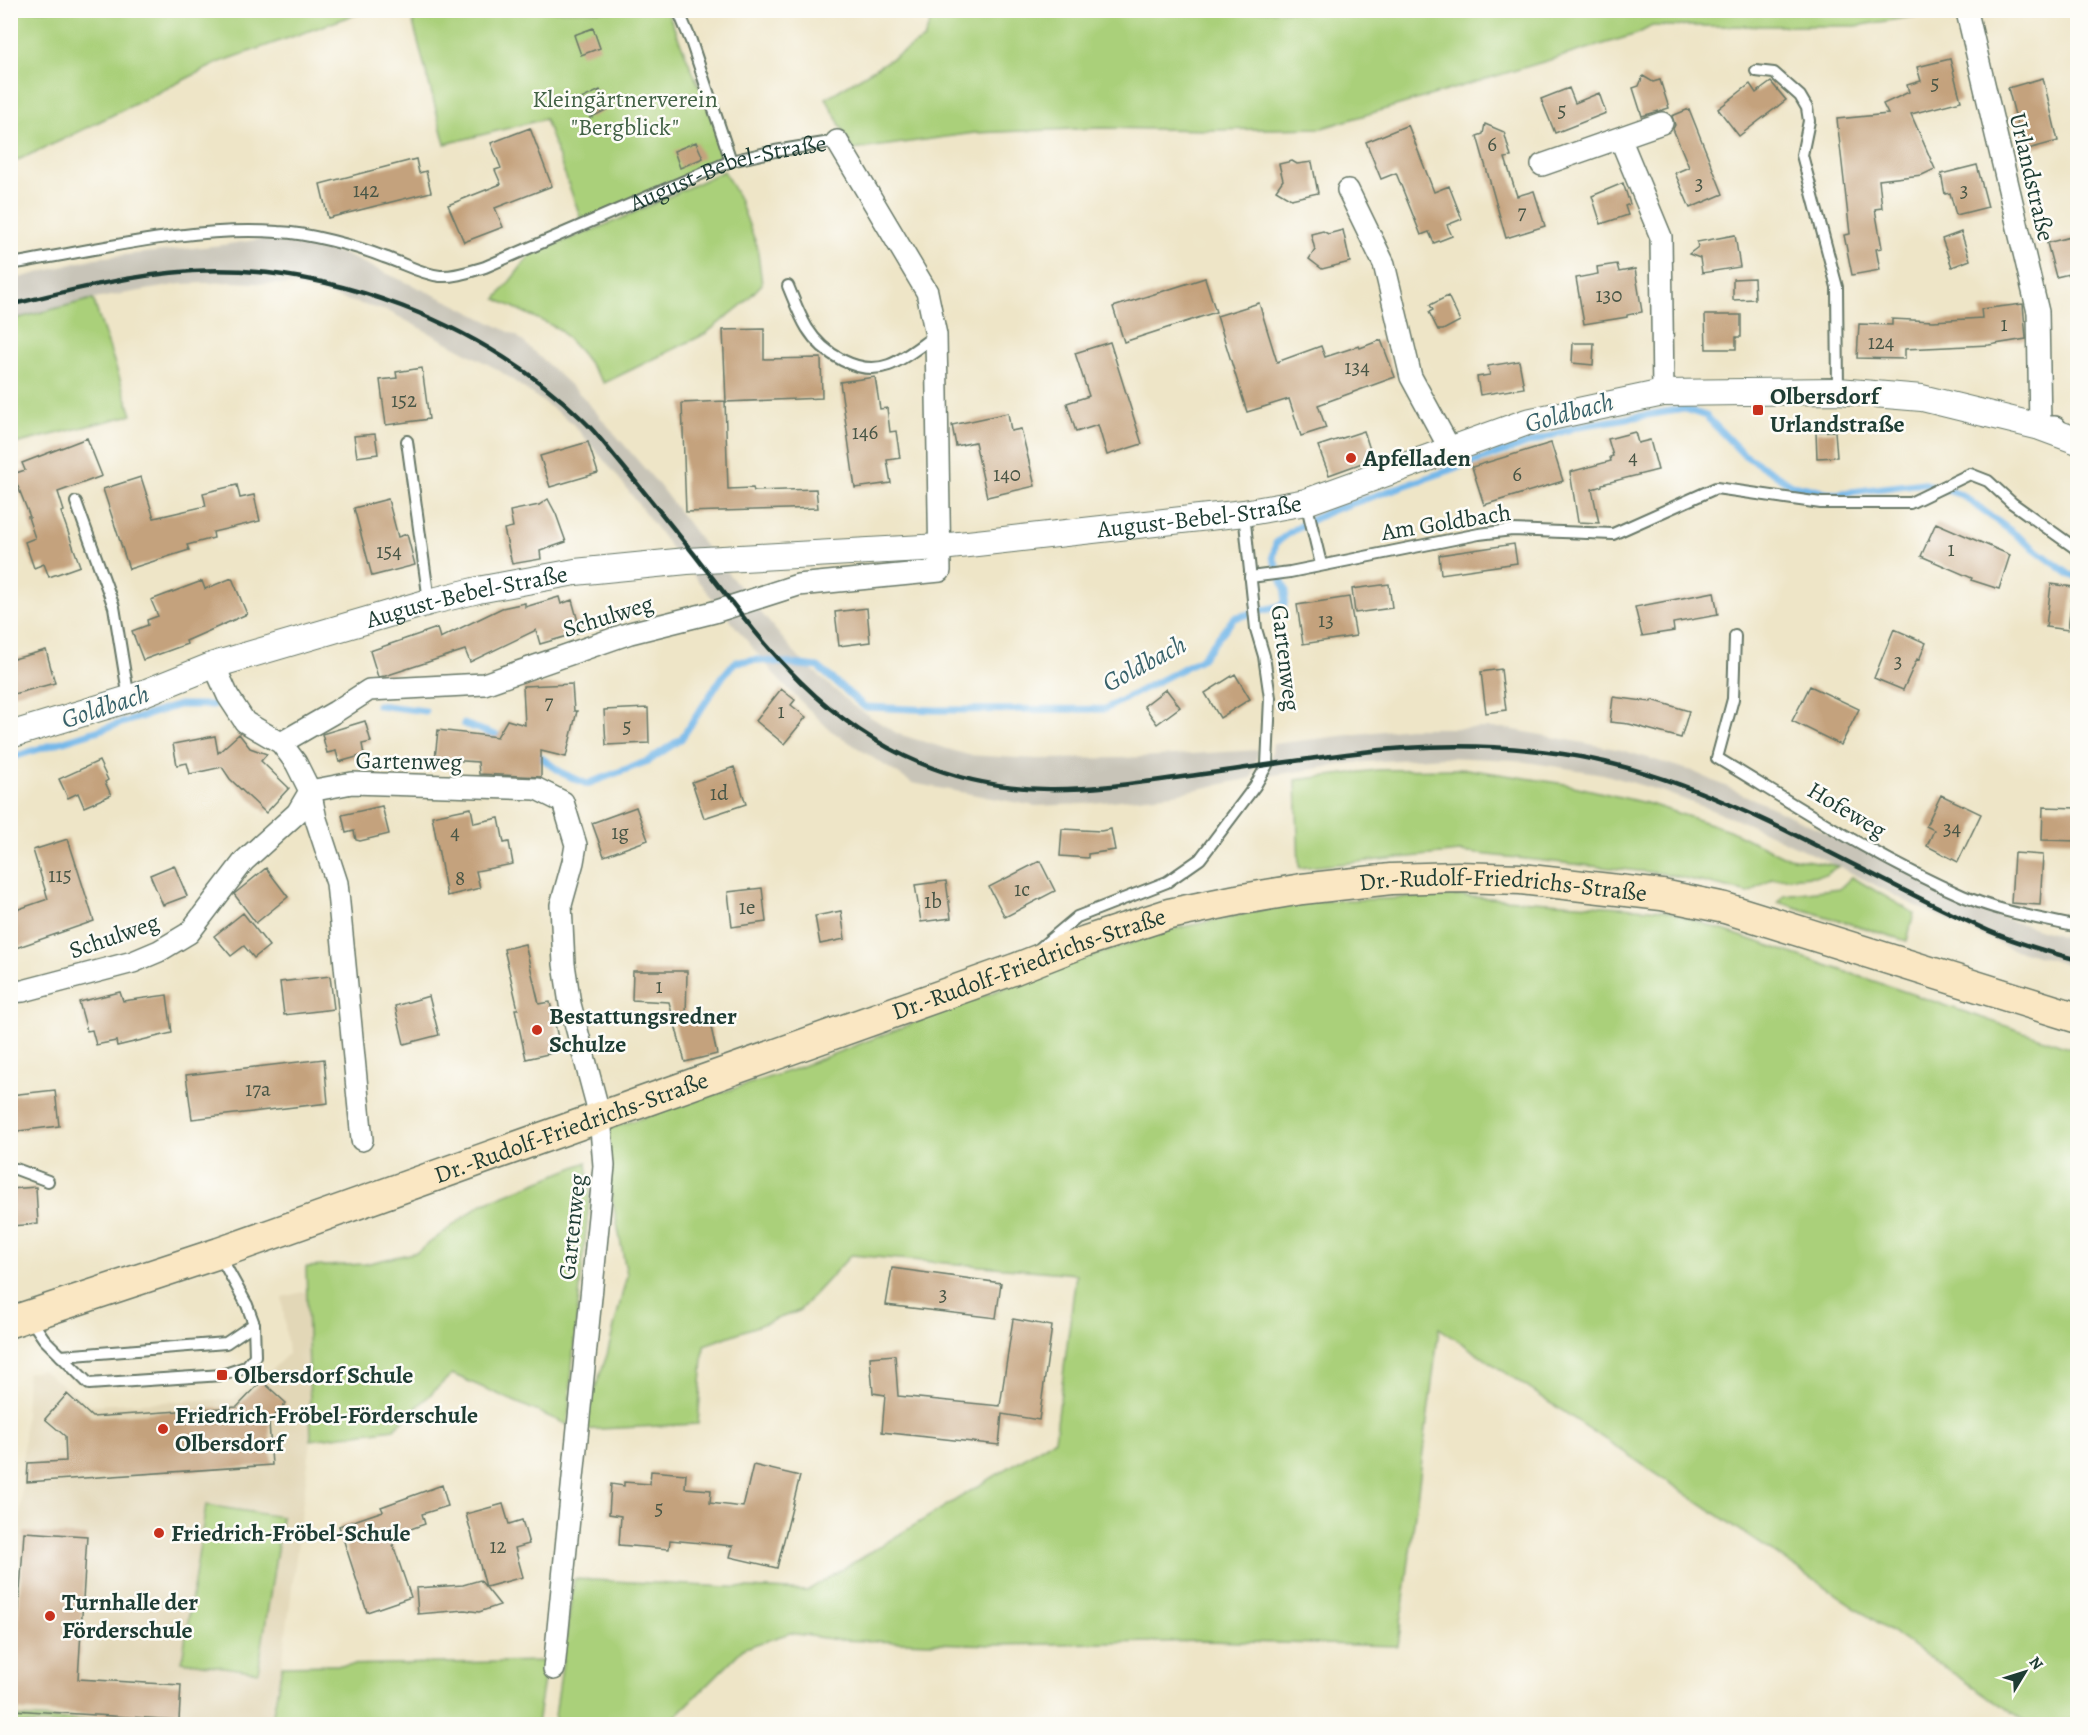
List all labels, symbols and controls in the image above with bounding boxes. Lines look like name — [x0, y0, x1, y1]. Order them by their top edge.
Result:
house number: 5 — [1930, 69, 1940, 97]
park label: Kleingärtnerverein "Bergblick" — [532, 83, 718, 143]
house number: 5 — [1557, 96, 1567, 124]
street label: Urlandstraße — [2002, 110, 2062, 244]
street label: August-Bebel-Straße — [623, 127, 829, 219]
house number: 6 — [1487, 130, 1497, 158]
house number: 3 — [1695, 169, 1703, 197]
house number: 142 — [353, 176, 379, 204]
house number: 3 — [1960, 176, 1968, 204]
house number: 7 — [1518, 198, 1527, 226]
house number: 130 — [1595, 281, 1623, 309]
house number: 1 — [2000, 310, 2008, 338]
house number: 124 — [1868, 328, 1894, 356]
house number: 134 — [1344, 353, 1370, 381]
place label: Olbersdorf Urlandstraße — [1770, 380, 1905, 440]
water label: Goldbach — [1521, 384, 1617, 441]
house number: 152 — [391, 386, 417, 414]
marker: Olbersdorf Urlandstraße — [1751, 403, 1765, 417]
house number: 146 — [852, 418, 878, 446]
place label: Apfelladen — [1362, 442, 1472, 474]
house number: 4 — [1628, 443, 1638, 471]
marker: Apfelladen — [1344, 451, 1358, 465]
house number: 140 — [993, 460, 1021, 488]
house number: 6 — [1512, 460, 1522, 488]
street label: August-Bebel-Straße — [1094, 487, 1304, 546]
street label: Am Goldbach — [1378, 496, 1513, 548]
house number: 1 — [1947, 535, 1955, 563]
house number: 154 — [376, 537, 402, 565]
street label: August-Bebel-Straße — [361, 558, 570, 636]
street label: Schulweg — [559, 587, 657, 645]
street label: Gartenweg — [1264, 603, 1308, 713]
house number: 13 — [1318, 606, 1334, 634]
water label: Goldbach — [1096, 627, 1192, 700]
house number: 3 — [1894, 647, 1902, 675]
water label: Goldbach — [57, 676, 154, 737]
house number: 7 — [545, 688, 554, 716]
house number: 1 — [777, 697, 785, 725]
house number: 5 — [622, 712, 632, 740]
street label: Gartenweg — [355, 744, 463, 778]
street label: Hofeweg — [1802, 774, 1892, 846]
house number: 1d — [710, 779, 729, 807]
house number: 34 — [1943, 814, 1961, 842]
house number: 4 — [450, 818, 460, 846]
house number: 1g — [611, 818, 629, 846]
house number: 115 — [48, 861, 72, 889]
street label: Dr.-Rudolf-Friedrichs-Straße — [1357, 861, 1649, 909]
house number: 8 — [455, 864, 465, 892]
house number: 1c — [1014, 875, 1030, 903]
house number: 1b — [924, 887, 942, 915]
house number: 1e — [739, 893, 755, 921]
street label: Dr.-Rudolf-Friedrichs-Straße — [888, 900, 1170, 1028]
street label: Schulweg — [65, 906, 163, 966]
house number: 1 — [655, 972, 663, 1000]
place label: Bestattungsredner Schulze — [549, 1000, 737, 1060]
marker: Bestattungsredner Schulze — [530, 1023, 544, 1037]
street label: Dr.-Rudolf-Friedrichs-Straße — [430, 1064, 713, 1191]
house number: 17a — [245, 1075, 271, 1103]
street label: Gartenweg — [551, 1172, 593, 1282]
house number: 3 — [939, 1280, 947, 1308]
place label: Olbersdorf Schule — [234, 1359, 413, 1391]
marker: Olbersdorf Schule — [215, 1368, 229, 1382]
place label: Friedrich-Fröbel-Förderschule Olbersdorf — [175, 1399, 478, 1459]
marker: Friedrich-Fröbel-Förderschule Olbersdorf — [156, 1422, 170, 1436]
house number: 5 — [654, 1494, 664, 1522]
place label: Friedrich-Fröbel-Schule — [171, 1517, 410, 1549]
marker: Friedrich-Fröbel-Schule — [152, 1526, 166, 1540]
house number: 12 — [489, 1532, 507, 1560]
place label: Turnhalle der Förderschule — [62, 1586, 198, 1646]
marker: Turnhalle der Förderschule — [43, 1609, 57, 1623]
north arrow — [1995, 1642, 2055, 1702]
text: N — [2024, 1652, 2049, 1675]

